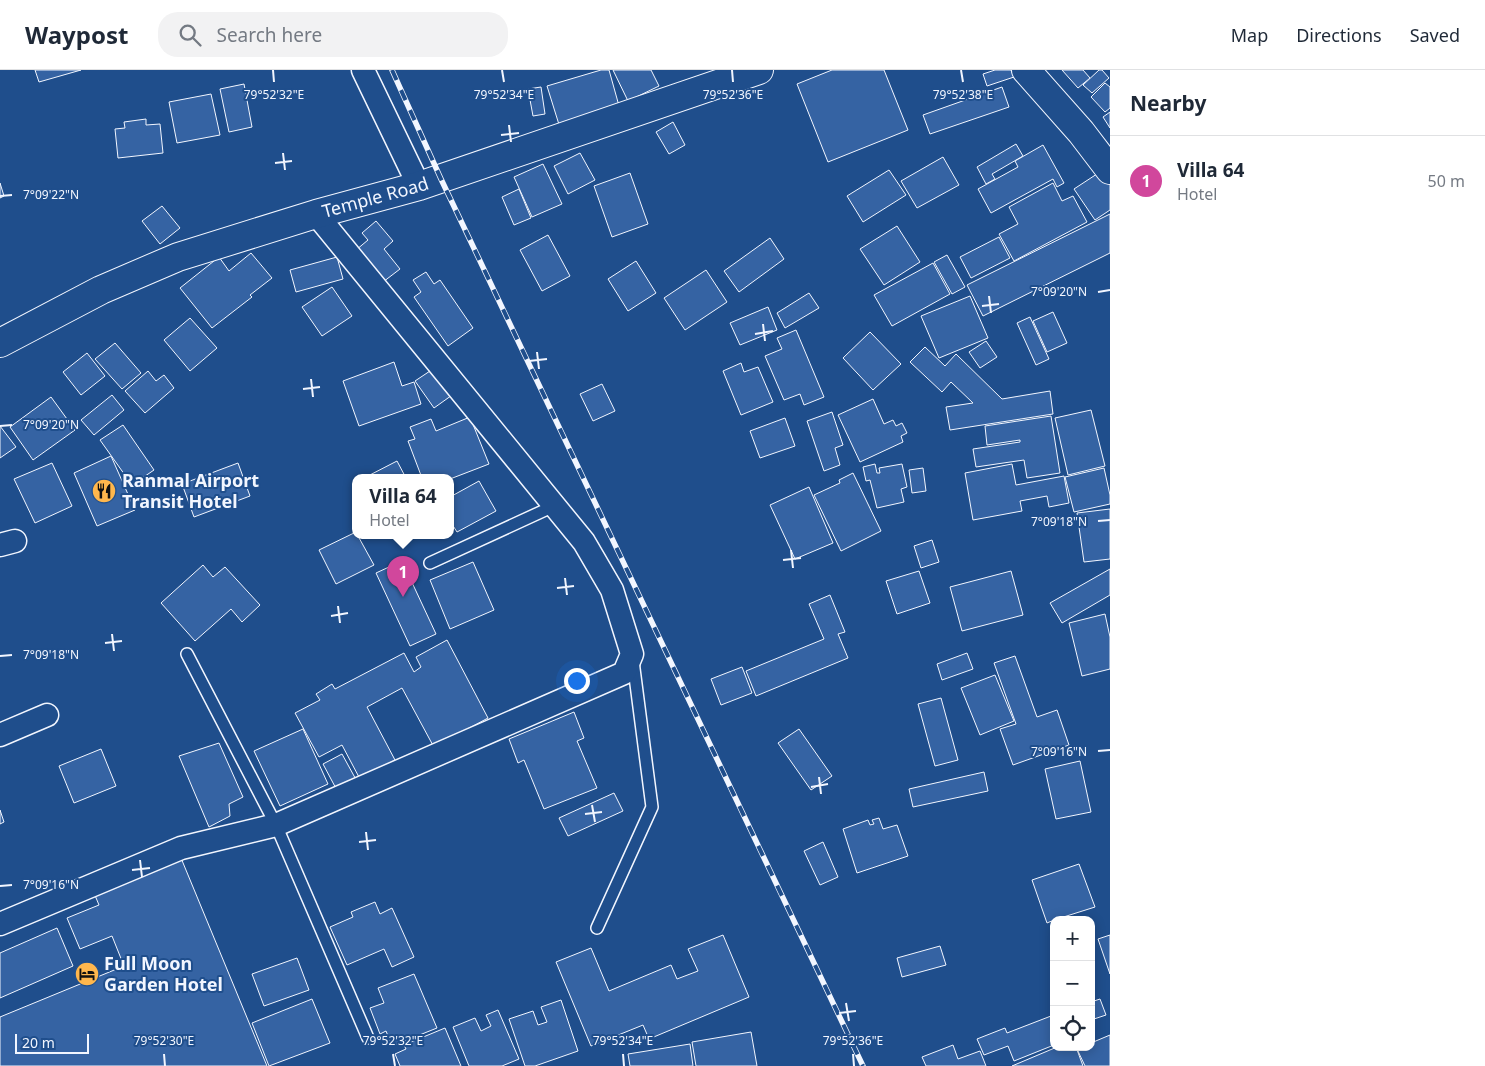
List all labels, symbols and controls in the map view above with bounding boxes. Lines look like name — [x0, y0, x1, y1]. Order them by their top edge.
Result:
search box — [158, 12, 508, 57]
text: Waypost — [25, 18, 128, 51]
icon: search — [176, 21, 204, 49]
text: Search here — [216, 22, 322, 48]
text: Map — [1231, 23, 1268, 47]
text: Directions — [1296, 23, 1382, 47]
text: Saved — [1410, 23, 1460, 47]
text: 79°52'32"E — [244, 86, 304, 103]
text: 79°52'34"E — [474, 86, 534, 103]
text: 79°52'36"E — [703, 86, 763, 103]
text: 79°52'38"E — [933, 86, 993, 103]
text: Nearby — [1130, 89, 1206, 117]
text: Villa 64 — [1177, 157, 1244, 183]
text: 1 — [1141, 170, 1151, 192]
text: 50 m — [1428, 170, 1465, 192]
street label: Temple Road — [319, 171, 432, 223]
text: Hotel — [1177, 183, 1217, 205]
text: 7°09'22"N — [23, 186, 79, 203]
text: 7°09'20"N — [1031, 283, 1087, 300]
text: 7°09'20"N — [23, 416, 79, 433]
place label: Ranmal Airport Transit Hotel — [122, 468, 259, 513]
popup — [352, 474, 454, 539]
restaurant icon: Ranmal Airport Transit Hotel — [91, 478, 117, 504]
text: Villa 64 — [369, 483, 437, 509]
text: Hotel — [369, 509, 410, 531]
text: 7°09'18"N — [1031, 513, 1087, 530]
pin: 1 — [387, 556, 419, 597]
text: 7°09'18"N — [23, 646, 79, 663]
your location — [564, 668, 590, 694]
text: 7°09'16"N — [1031, 743, 1087, 760]
text: 7°09'16"N — [23, 876, 79, 893]
map controls — [1050, 916, 1095, 1051]
button: + — [1050, 916, 1095, 961]
place label: Full Moon Garden Hotel — [104, 951, 223, 996]
hotel icon: Full Moon Garden Hotel — [74, 961, 100, 987]
button: − — [1050, 961, 1095, 1006]
button: locate — [1050, 1006, 1095, 1051]
scale bar — [15, 1031, 89, 1054]
text: 79°52'30"E — [134, 1032, 194, 1049]
text: 79°52'32"E — [363, 1032, 423, 1049]
text: 79°52'34"E — [593, 1032, 653, 1049]
text: 79°52'36"E — [823, 1032, 883, 1049]
text: 20 m — [22, 1033, 55, 1052]

